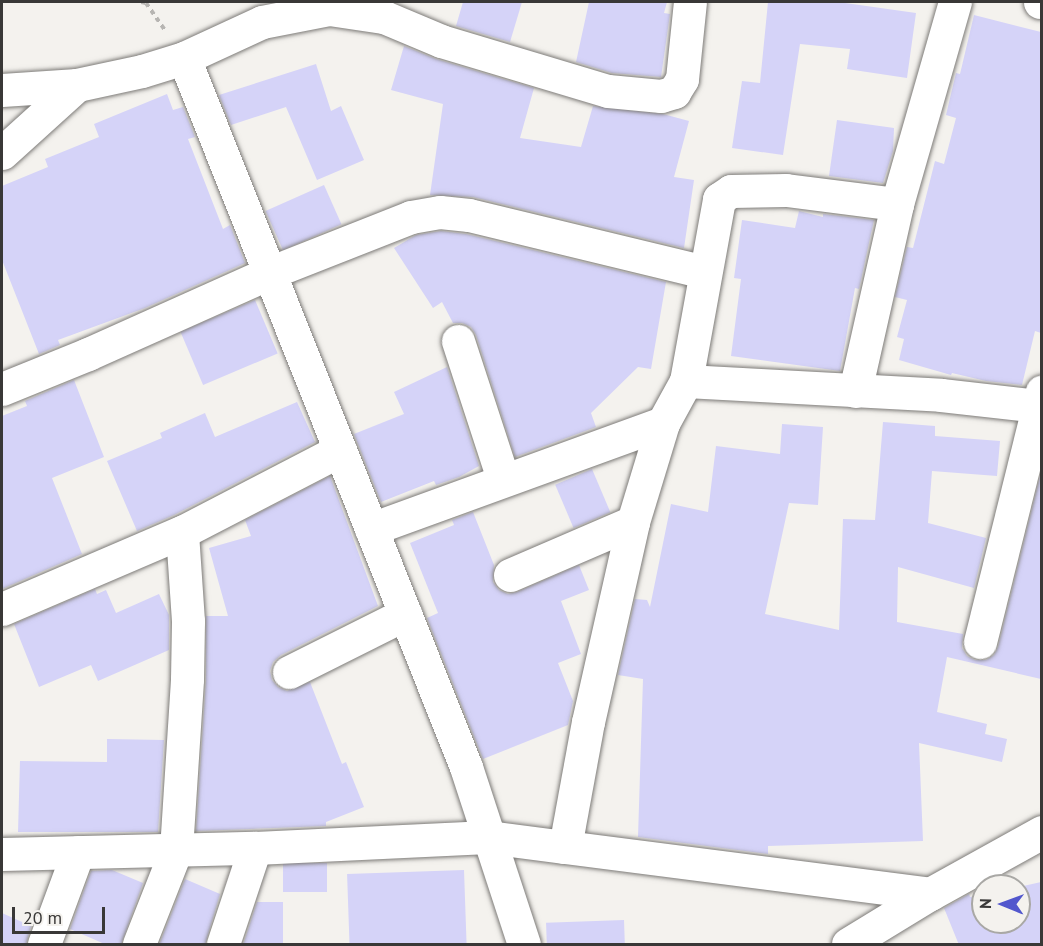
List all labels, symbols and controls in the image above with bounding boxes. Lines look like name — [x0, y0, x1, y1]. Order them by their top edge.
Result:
north arrow — [971, 874, 1031, 934]
scale bar — [15, 895, 108, 933]
text: N — [975, 898, 995, 909]
text: 20 m — [23, 906, 62, 929]

